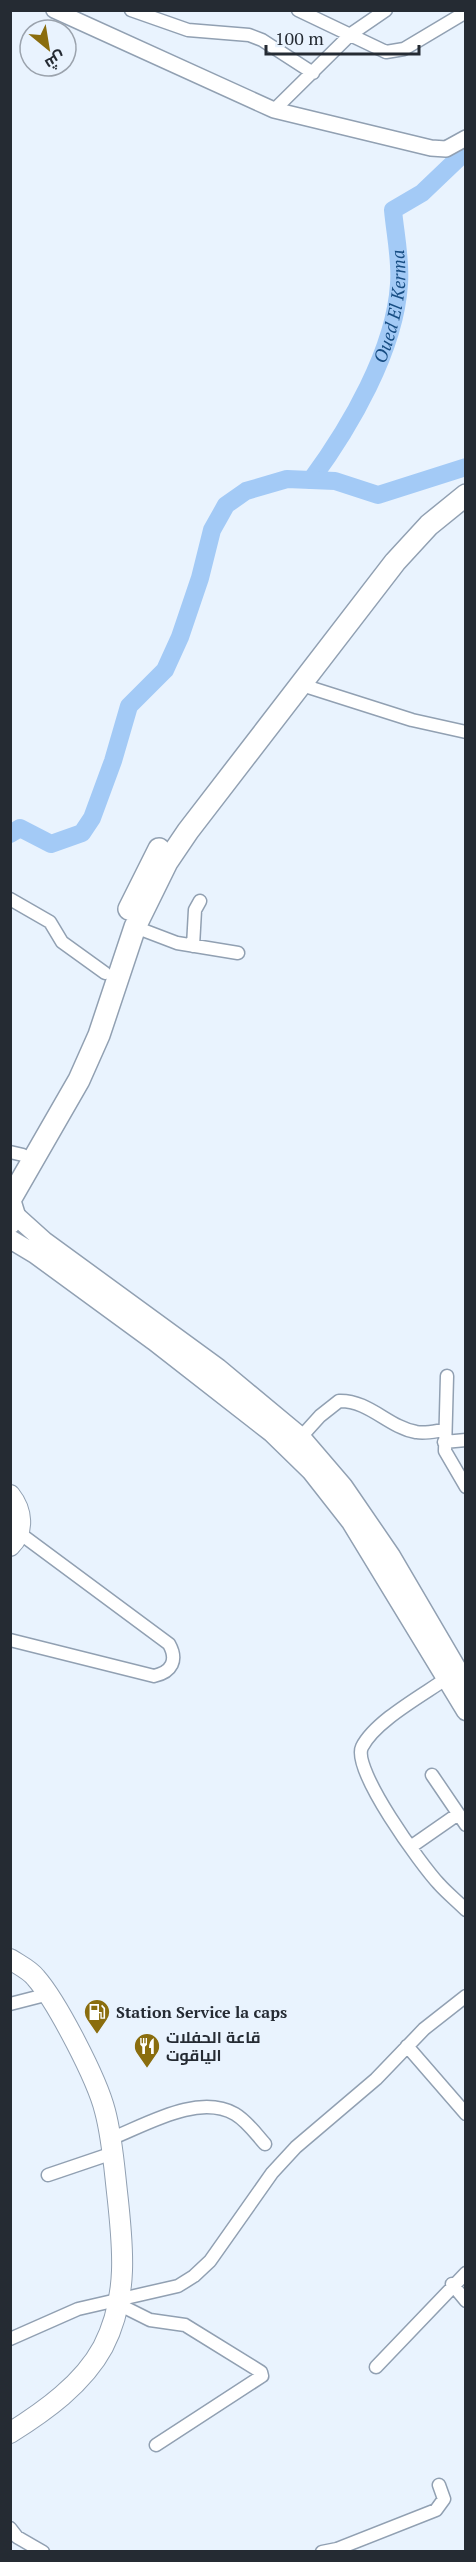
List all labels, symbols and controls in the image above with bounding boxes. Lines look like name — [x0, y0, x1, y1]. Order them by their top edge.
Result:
north arrow — [18, 18, 78, 78]
scale bar — [266, 18, 419, 56]
text: 100 m — [275, 26, 324, 50]
text: ش — [41, 46, 70, 76]
water label: Oued El Kerma — [367, 249, 411, 366]
fuel station icon: Station Service la caps — [82, 1997, 112, 2035]
place label: Station Service la caps — [116, 2001, 287, 2023]
place label: قاعة الحفلات الياقوت — [166, 2026, 261, 2066]
restaurant icon: قاعة الحفلات الياقوت — [132, 2031, 162, 2069]

